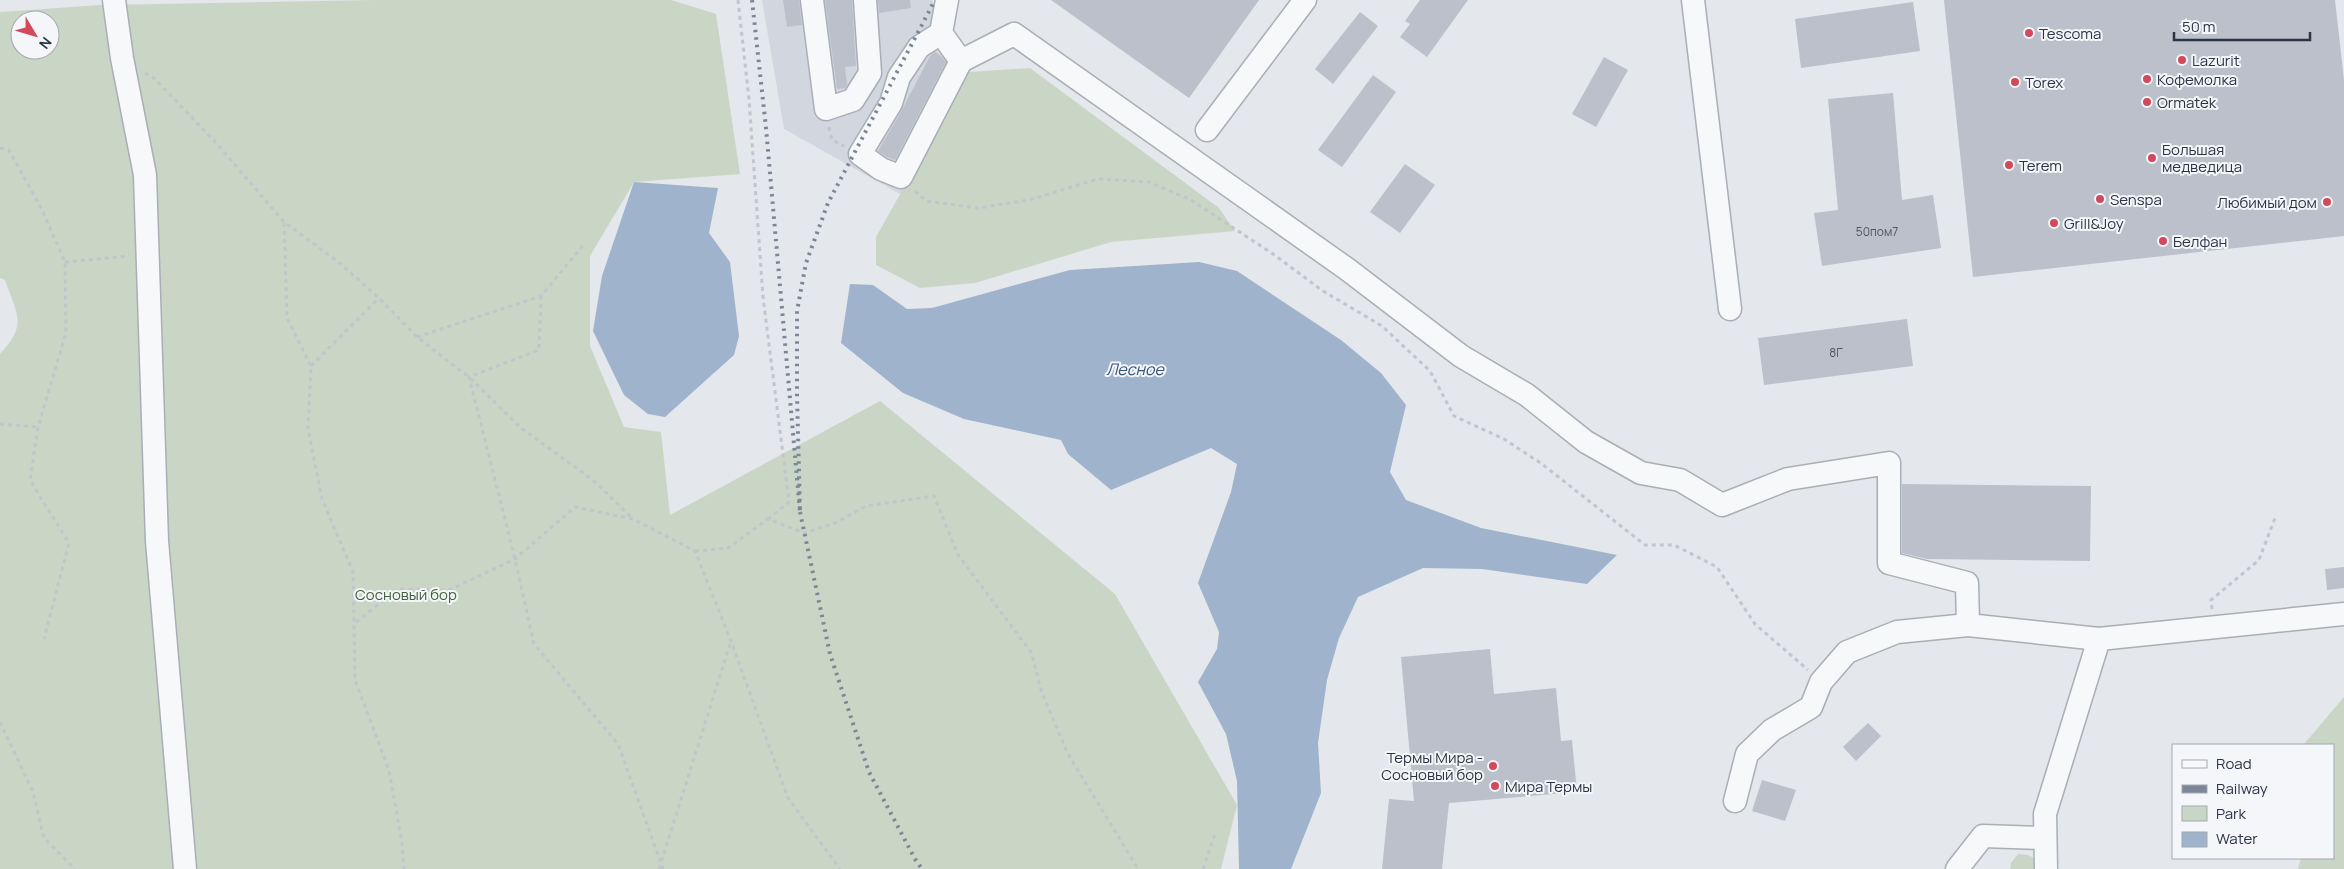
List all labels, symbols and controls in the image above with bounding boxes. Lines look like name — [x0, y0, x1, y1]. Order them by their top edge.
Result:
north arrow — [10, 10, 60, 60]
scale bar — [2174, 10, 2310, 42]
text: 50 m — [2182, 16, 2216, 37]
place label: Tescoma — [2039, 23, 2101, 44]
marker: Tescoma — [2023, 27, 2035, 39]
text: N — [35, 33, 56, 53]
place label: Lazurit — [2192, 50, 2240, 71]
marker: Lazurit — [2176, 54, 2188, 66]
place label: Кофемолка — [2157, 69, 2237, 90]
place label: Torex — [2025, 72, 2063, 93]
marker: Кофемолка — [2141, 73, 2153, 85]
marker: Torex — [2009, 76, 2021, 88]
place label: Ormatek — [2157, 92, 2217, 113]
marker: Ormatek — [2141, 96, 2153, 108]
place label: Большая медведица — [2162, 139, 2242, 177]
marker: Большая медведица — [2146, 152, 2158, 164]
place label: Terem — [2019, 155, 2062, 176]
marker: Terem — [2003, 159, 2015, 171]
place label: Senspa — [2110, 189, 2162, 210]
place label: Любимый дом — [2217, 192, 2317, 213]
marker: Senspa — [2094, 193, 2106, 205]
marker: Любимый дом — [2321, 196, 2333, 208]
place label: Grill&Joy — [2064, 213, 2124, 234]
marker: Grill&Joy — [2048, 217, 2060, 229]
house number: 50пом7 — [1856, 223, 1898, 240]
place label: Белфан — [2173, 231, 2227, 252]
marker: Белфан — [2157, 235, 2169, 247]
house number: 8Г — [1829, 344, 1843, 361]
water label: Лесное — [1106, 358, 1165, 380]
park label: Сосновый бор — [355, 584, 457, 605]
legend — [2172, 744, 2334, 859]
place label: Термы Мира - Сосновый бор — [1381, 747, 1483, 785]
text: Road — [2216, 753, 2252, 774]
marker: Термы Мира - Сосновый бор — [1487, 760, 1499, 772]
place label: Мира Термы — [1505, 776, 1592, 797]
text: Railway — [2216, 778, 2268, 799]
marker: Мира Термы — [1489, 780, 1501, 792]
text: Park — [2216, 803, 2246, 824]
text: Water — [2216, 828, 2258, 849]

